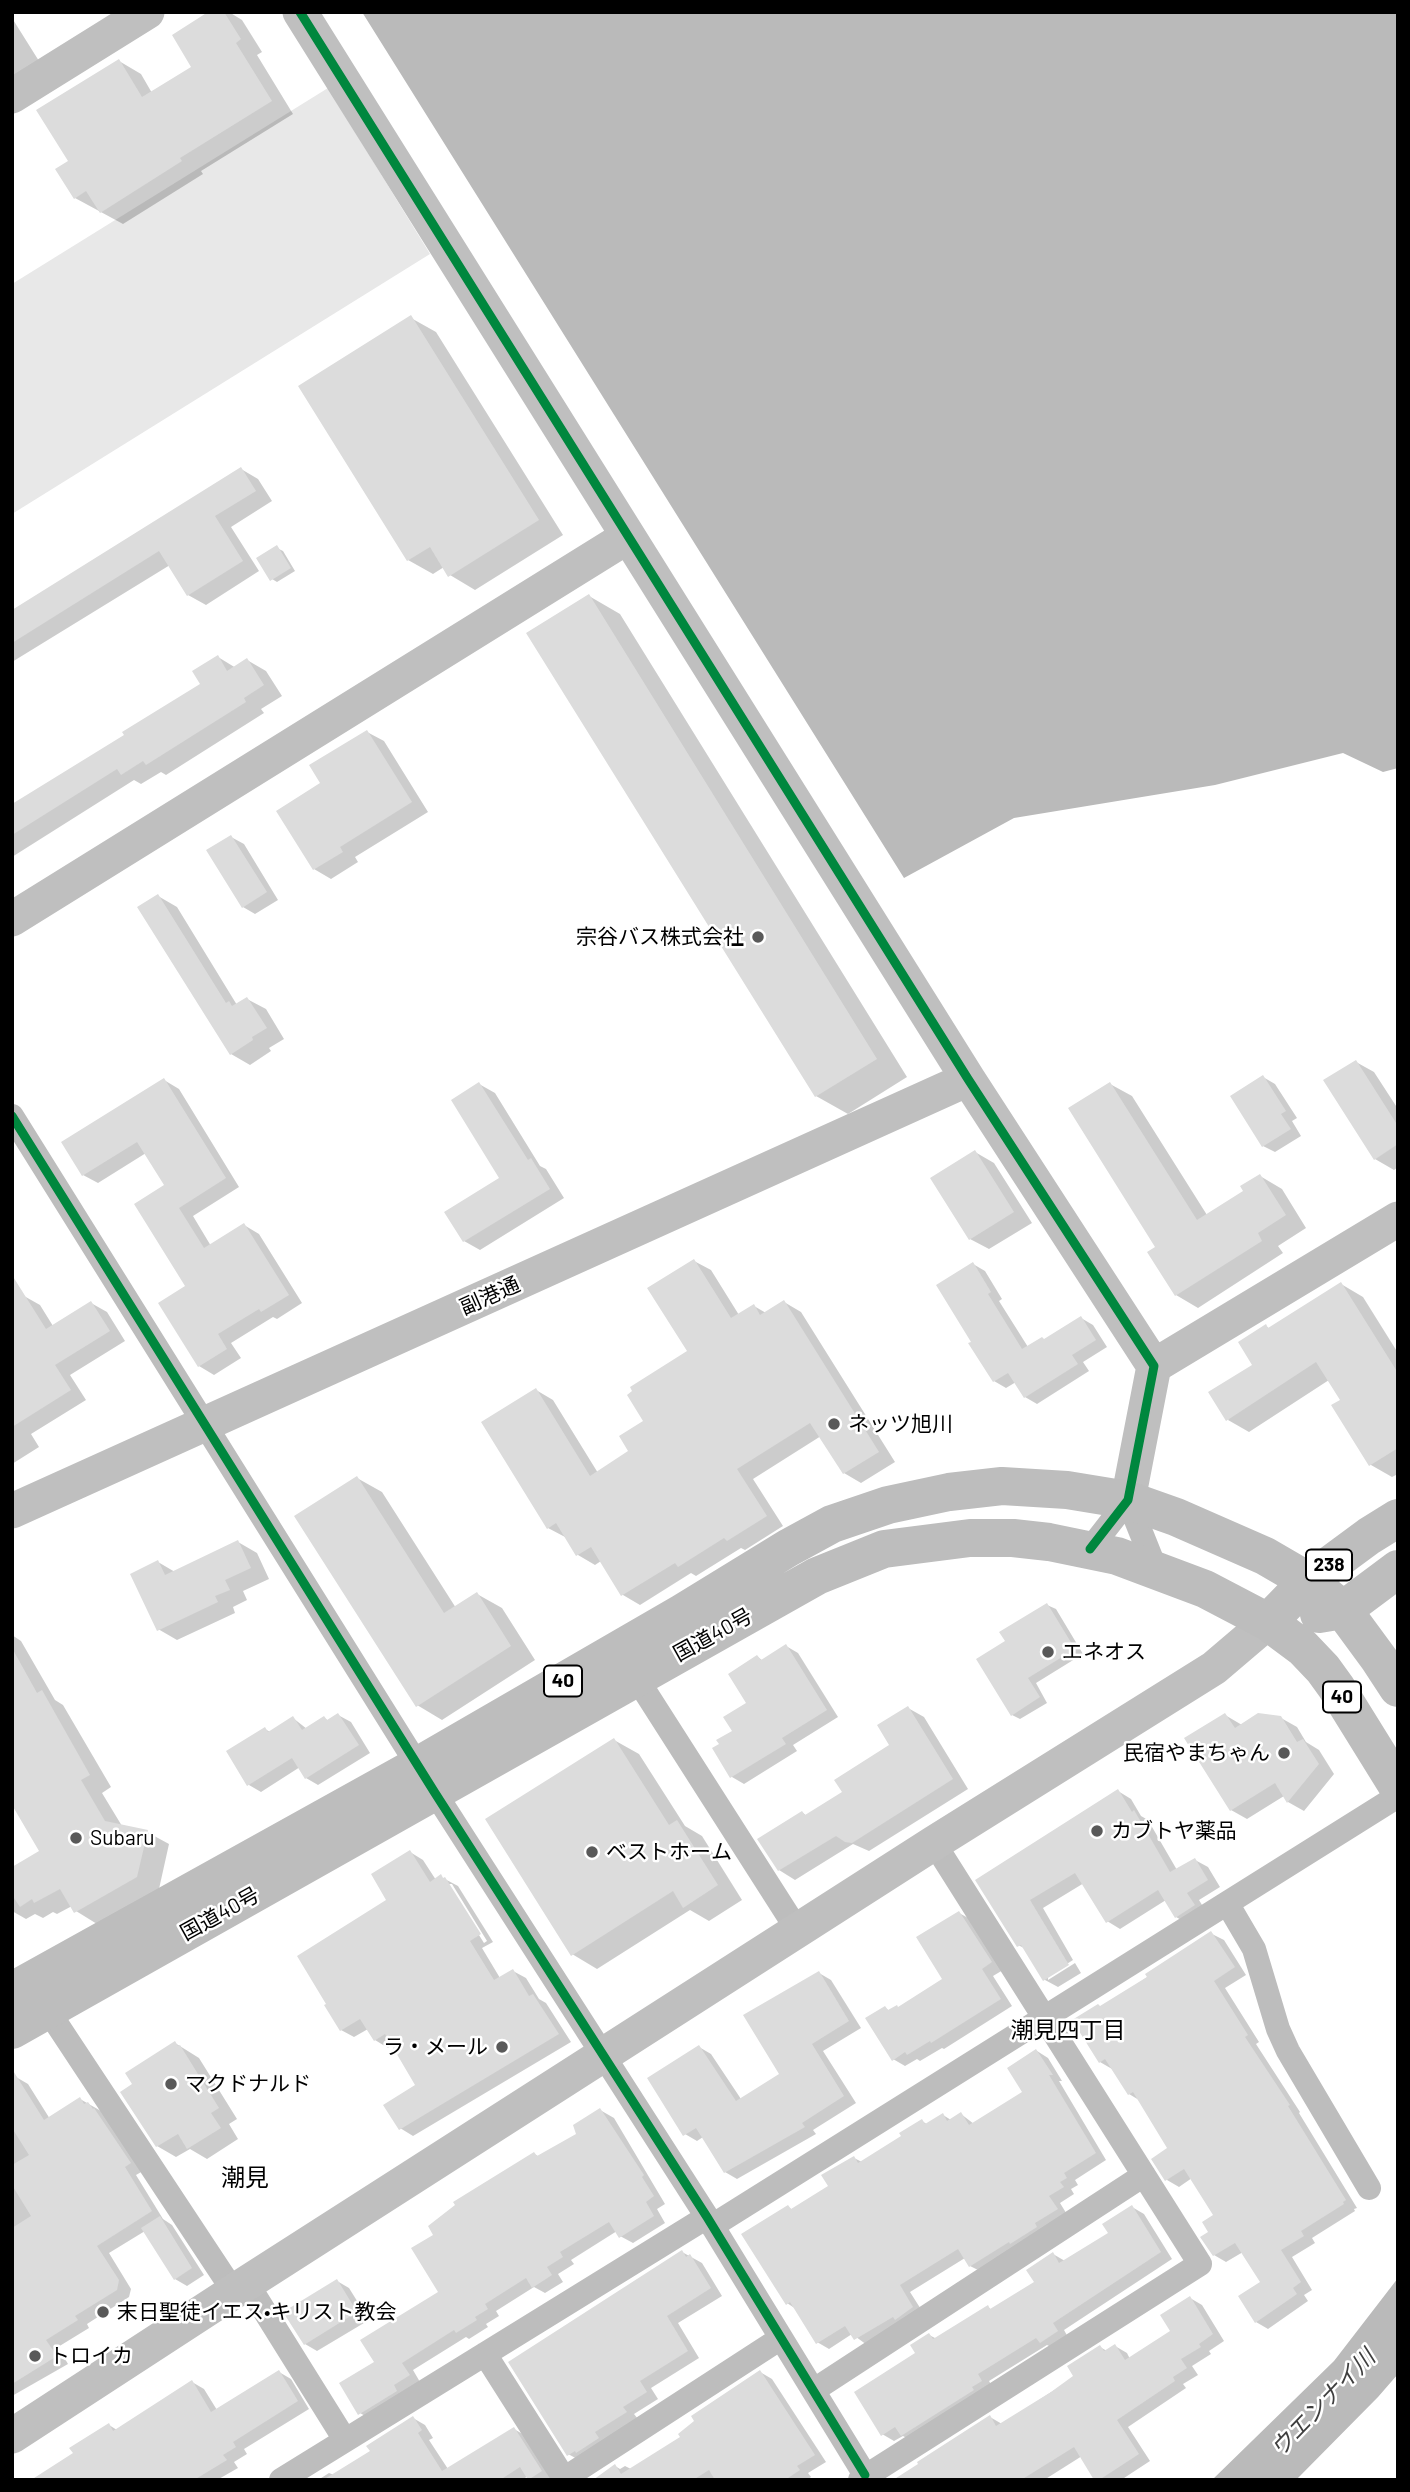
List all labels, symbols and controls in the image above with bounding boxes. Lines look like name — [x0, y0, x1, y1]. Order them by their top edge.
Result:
place label: 宗谷バス株式会社 — [576, 924, 744, 950]
marker: 宗谷バス株式会社 — [750, 929, 766, 945]
street label: 副港通 — [456, 1272, 524, 1320]
place label: ネッツ旭川 — [848, 1411, 953, 1437]
marker: ネッツ旭川 — [826, 1416, 842, 1432]
road number: 238 — [1306, 1550, 1352, 1581]
street label: 国道40号 — [669, 1603, 757, 1667]
place label: エネオス — [1062, 1639, 1146, 1665]
marker: エネオス — [1040, 1644, 1056, 1660]
road number: 40 — [544, 1666, 582, 1696]
road number: 40 — [1323, 1681, 1361, 1712]
place label: 民宿やまちゃん — [1123, 1740, 1270, 1766]
marker: 民宿やまちゃん — [1276, 1745, 1292, 1761]
place label: カブトヤ薬品 — [1111, 1818, 1237, 1844]
marker: カブトヤ薬品 — [1089, 1823, 1105, 1839]
place label: Subaru — [90, 1825, 155, 1851]
marker: Subaru — [68, 1830, 84, 1846]
place label: ベストホーム — [606, 1839, 732, 1865]
marker: ベストホーム — [584, 1844, 600, 1860]
street label: 国道40号 — [176, 1882, 264, 1946]
district label: 潮見四丁目 — [1011, 2016, 1125, 2044]
place label: ラ・メール — [383, 2034, 488, 2060]
marker: ラ・メール — [494, 2039, 510, 2055]
place label: マクドナルド — [185, 2071, 311, 2097]
marker: マクドナルド — [163, 2076, 179, 2092]
district label: 潮見 — [221, 2164, 269, 2192]
place label: 末日聖徒イエス•キリスト教会 — [117, 2299, 396, 2325]
marker: 末日聖徒イエス•キリスト教会 — [95, 2304, 111, 2320]
place label: トロイカ — [49, 2343, 133, 2369]
water label: ウエンナイ川 — [1265, 2344, 1381, 2462]
marker: トロイカ — [27, 2348, 43, 2364]

